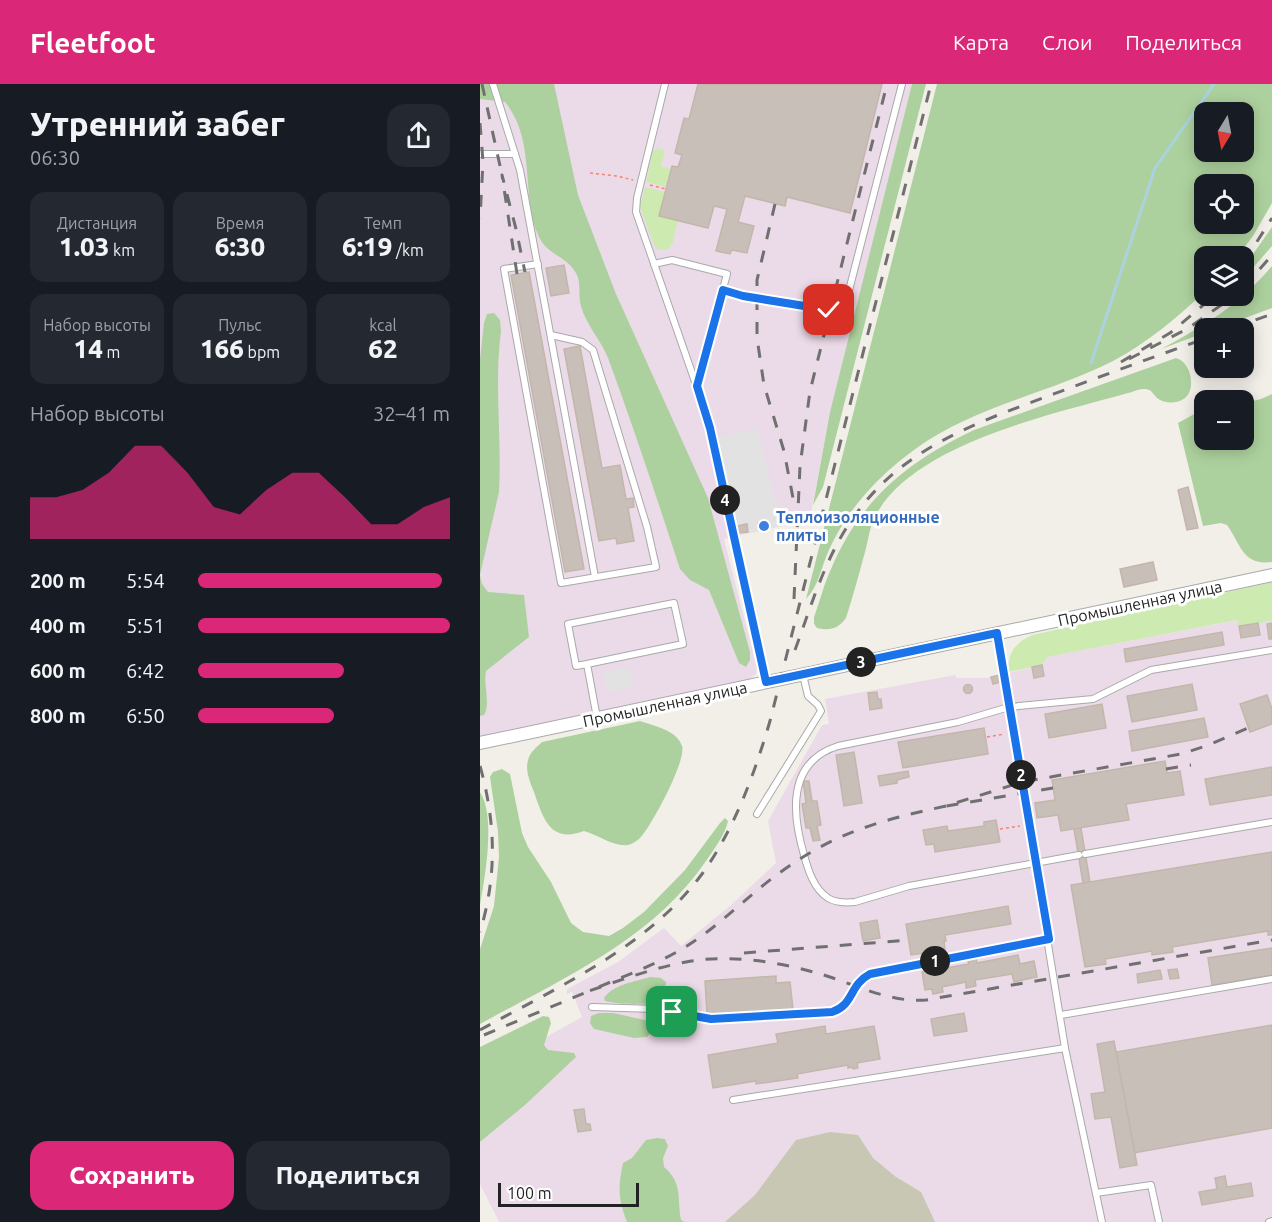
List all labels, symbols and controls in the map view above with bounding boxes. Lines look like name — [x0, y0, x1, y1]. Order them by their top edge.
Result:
text: Fleetfoot — [30, 27, 156, 58]
text: Карта — [953, 30, 1009, 54]
text: Слои — [1042, 30, 1092, 54]
text: Поделиться — [1125, 30, 1242, 54]
north arrow — [1194, 102, 1254, 162]
map controls — [1194, 102, 1254, 450]
button: share — [387, 104, 450, 167]
text: Утренний забег — [30, 105, 285, 142]
text: 06:30 — [30, 146, 80, 169]
button: locate — [1194, 174, 1254, 234]
text: Дистанция — [57, 214, 137, 232]
text: Время — [216, 214, 264, 232]
text: Темп — [364, 214, 402, 232]
text: 1.03 — [59, 232, 109, 261]
text: 6:30 — [215, 232, 265, 261]
text: 6:19 — [342, 232, 392, 261]
text: km — [109, 241, 135, 259]
text: /km — [392, 241, 424, 259]
button: layers — [1194, 246, 1254, 306]
pin — [803, 284, 854, 335]
icon: check — [812, 293, 845, 326]
text: Набор высоты — [43, 316, 151, 334]
text: Пульс — [218, 316, 262, 334]
text: kcal — [369, 316, 397, 334]
button: + — [1194, 318, 1254, 378]
text: 14 — [74, 334, 103, 363]
text: 166 — [200, 334, 244, 363]
text: 62 — [368, 334, 398, 363]
text: m — [103, 343, 120, 361]
text: bpm — [244, 343, 280, 361]
button: − — [1194, 390, 1254, 450]
text: Набор высоты — [30, 402, 165, 425]
text: 32–41 m — [373, 402, 450, 425]
pin: 4 — [710, 485, 740, 515]
text: 4 — [720, 491, 730, 509]
place label: Теплоизоляционные плиты — [776, 508, 940, 544]
marker: Теплоизоляционные плиты — [757, 519, 771, 533]
text: 200 m — [30, 569, 86, 592]
text: 5:54 — [126, 569, 165, 592]
street label: Промышленная улица — [1056, 577, 1224, 629]
text: 400 m — [30, 614, 86, 637]
text: 5:51 — [126, 614, 165, 637]
pin: 3 — [846, 647, 876, 677]
text: 3 — [856, 653, 866, 671]
text: 600 m — [30, 659, 86, 682]
text: 6:42 — [126, 659, 165, 682]
street label: Промышленная улица — [581, 678, 749, 730]
text: 800 m — [30, 704, 86, 727]
text: 6:50 — [126, 704, 165, 727]
pin: 2 — [1006, 760, 1036, 790]
text: 2 — [1016, 766, 1026, 784]
pin: 1 — [920, 946, 950, 976]
text: 1 — [930, 952, 940, 970]
pin — [646, 986, 697, 1037]
icon: arrive — [655, 995, 688, 1028]
button: Сохранить — [30, 1141, 234, 1210]
button: Поделиться — [246, 1141, 450, 1210]
scale bar — [498, 1180, 639, 1208]
text: 100 m — [507, 1184, 552, 1202]

